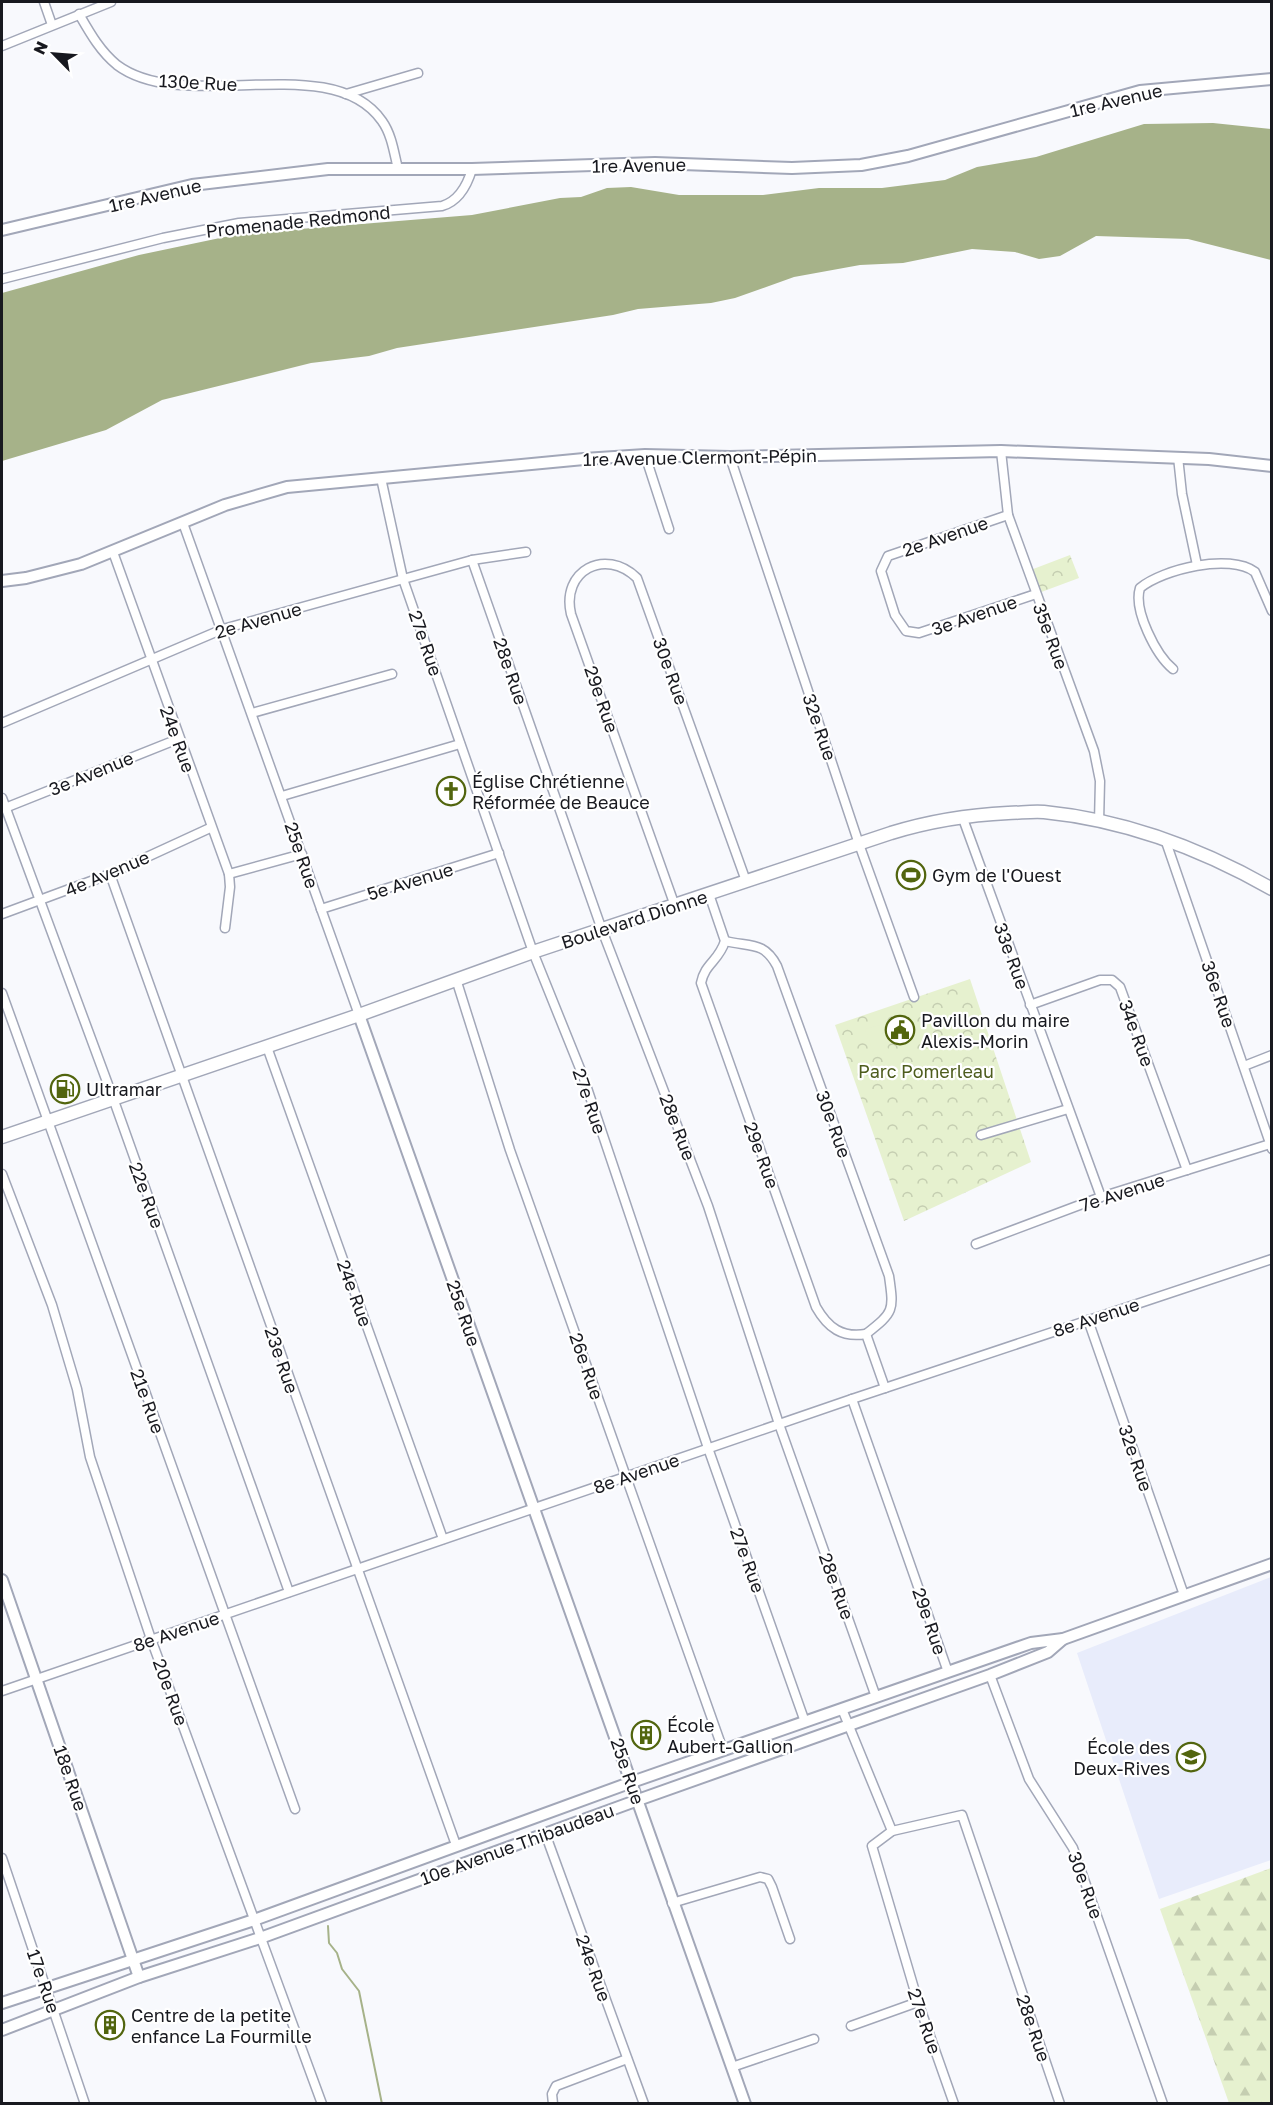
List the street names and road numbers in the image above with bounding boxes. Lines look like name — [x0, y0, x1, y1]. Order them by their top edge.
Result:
street label: 130e Rue — [158, 69, 238, 95]
street label: 1re Avenue — [1068, 79, 1164, 121]
street label: 1re Avenue — [592, 153, 686, 177]
street label: 1re Avenue — [107, 174, 203, 216]
street label: Promenade Redmond — [205, 200, 391, 242]
street label: 1re Avenue Clermont-Pépin — [583, 444, 817, 470]
street label: 2e Avenue — [899, 511, 991, 561]
street label: 3e Avenue — [928, 590, 1020, 640]
street label: 2e Avenue — [212, 597, 304, 643]
street label: 35e Rue — [1029, 600, 1073, 672]
street label: 27e Rue — [405, 607, 447, 679]
street label: 30e Rue — [649, 634, 693, 708]
street label: 28e Rue — [489, 635, 533, 707]
street label: 29e Rue — [580, 663, 624, 735]
street label: 32e Rue — [798, 691, 842, 763]
street label: 24e Rue — [156, 703, 200, 775]
street label: 3e Avenue — [46, 746, 136, 800]
street label: 25e Rue — [280, 819, 324, 891]
street label: 4e Avenue — [62, 845, 152, 901]
street label: 5e Avenue — [364, 857, 456, 905]
street label: Boulevard Dionne — [558, 885, 710, 953]
street label: 33e Rue — [990, 920, 1034, 992]
street label: 36e Rue — [1197, 958, 1241, 1030]
street label: 34e Rue — [1115, 997, 1159, 1069]
street label: 27e Rue — [569, 1065, 611, 1137]
street label: 30e Rue — [812, 1087, 856, 1161]
street label: 28e Rue — [655, 1091, 701, 1163]
street label: 29e Rue — [740, 1119, 784, 1191]
street label: 22e Rue — [125, 1159, 169, 1231]
street label: 7e Avenue — [1077, 1168, 1167, 1216]
street label: 24e Rue — [333, 1257, 377, 1329]
street label: 25e Rue — [442, 1277, 486, 1349]
street label: 8e Avenue — [1050, 1293, 1142, 1341]
street label: 23e Rue — [260, 1324, 304, 1396]
street label: 26e Rue — [565, 1330, 609, 1402]
street label: 21e Rue — [126, 1366, 170, 1436]
street label: 32e Rue — [1114, 1422, 1158, 1494]
street label: 8e Avenue — [590, 1448, 682, 1498]
street label: 27e Rue — [726, 1524, 770, 1596]
street label: 28e Rue — [815, 1550, 859, 1622]
street label: 29e Rue — [908, 1585, 952, 1657]
street label: 8e Avenue — [130, 1606, 222, 1656]
street label: 20e Rue — [149, 1655, 193, 1729]
street label: 25e Rue — [606, 1735, 650, 1807]
street label: 18e Rue — [50, 1742, 92, 1814]
street label: 10e Avenue Thibaudeau — [417, 1799, 617, 1889]
street label: 30e Rue — [1064, 1848, 1108, 1922]
street label: 24e Rue — [572, 1932, 616, 2004]
street label: 17e Rue — [23, 1946, 65, 2016]
street label: 27e Rue — [904, 1985, 946, 2057]
street label: 28e Rue — [1012, 1992, 1056, 2064]

